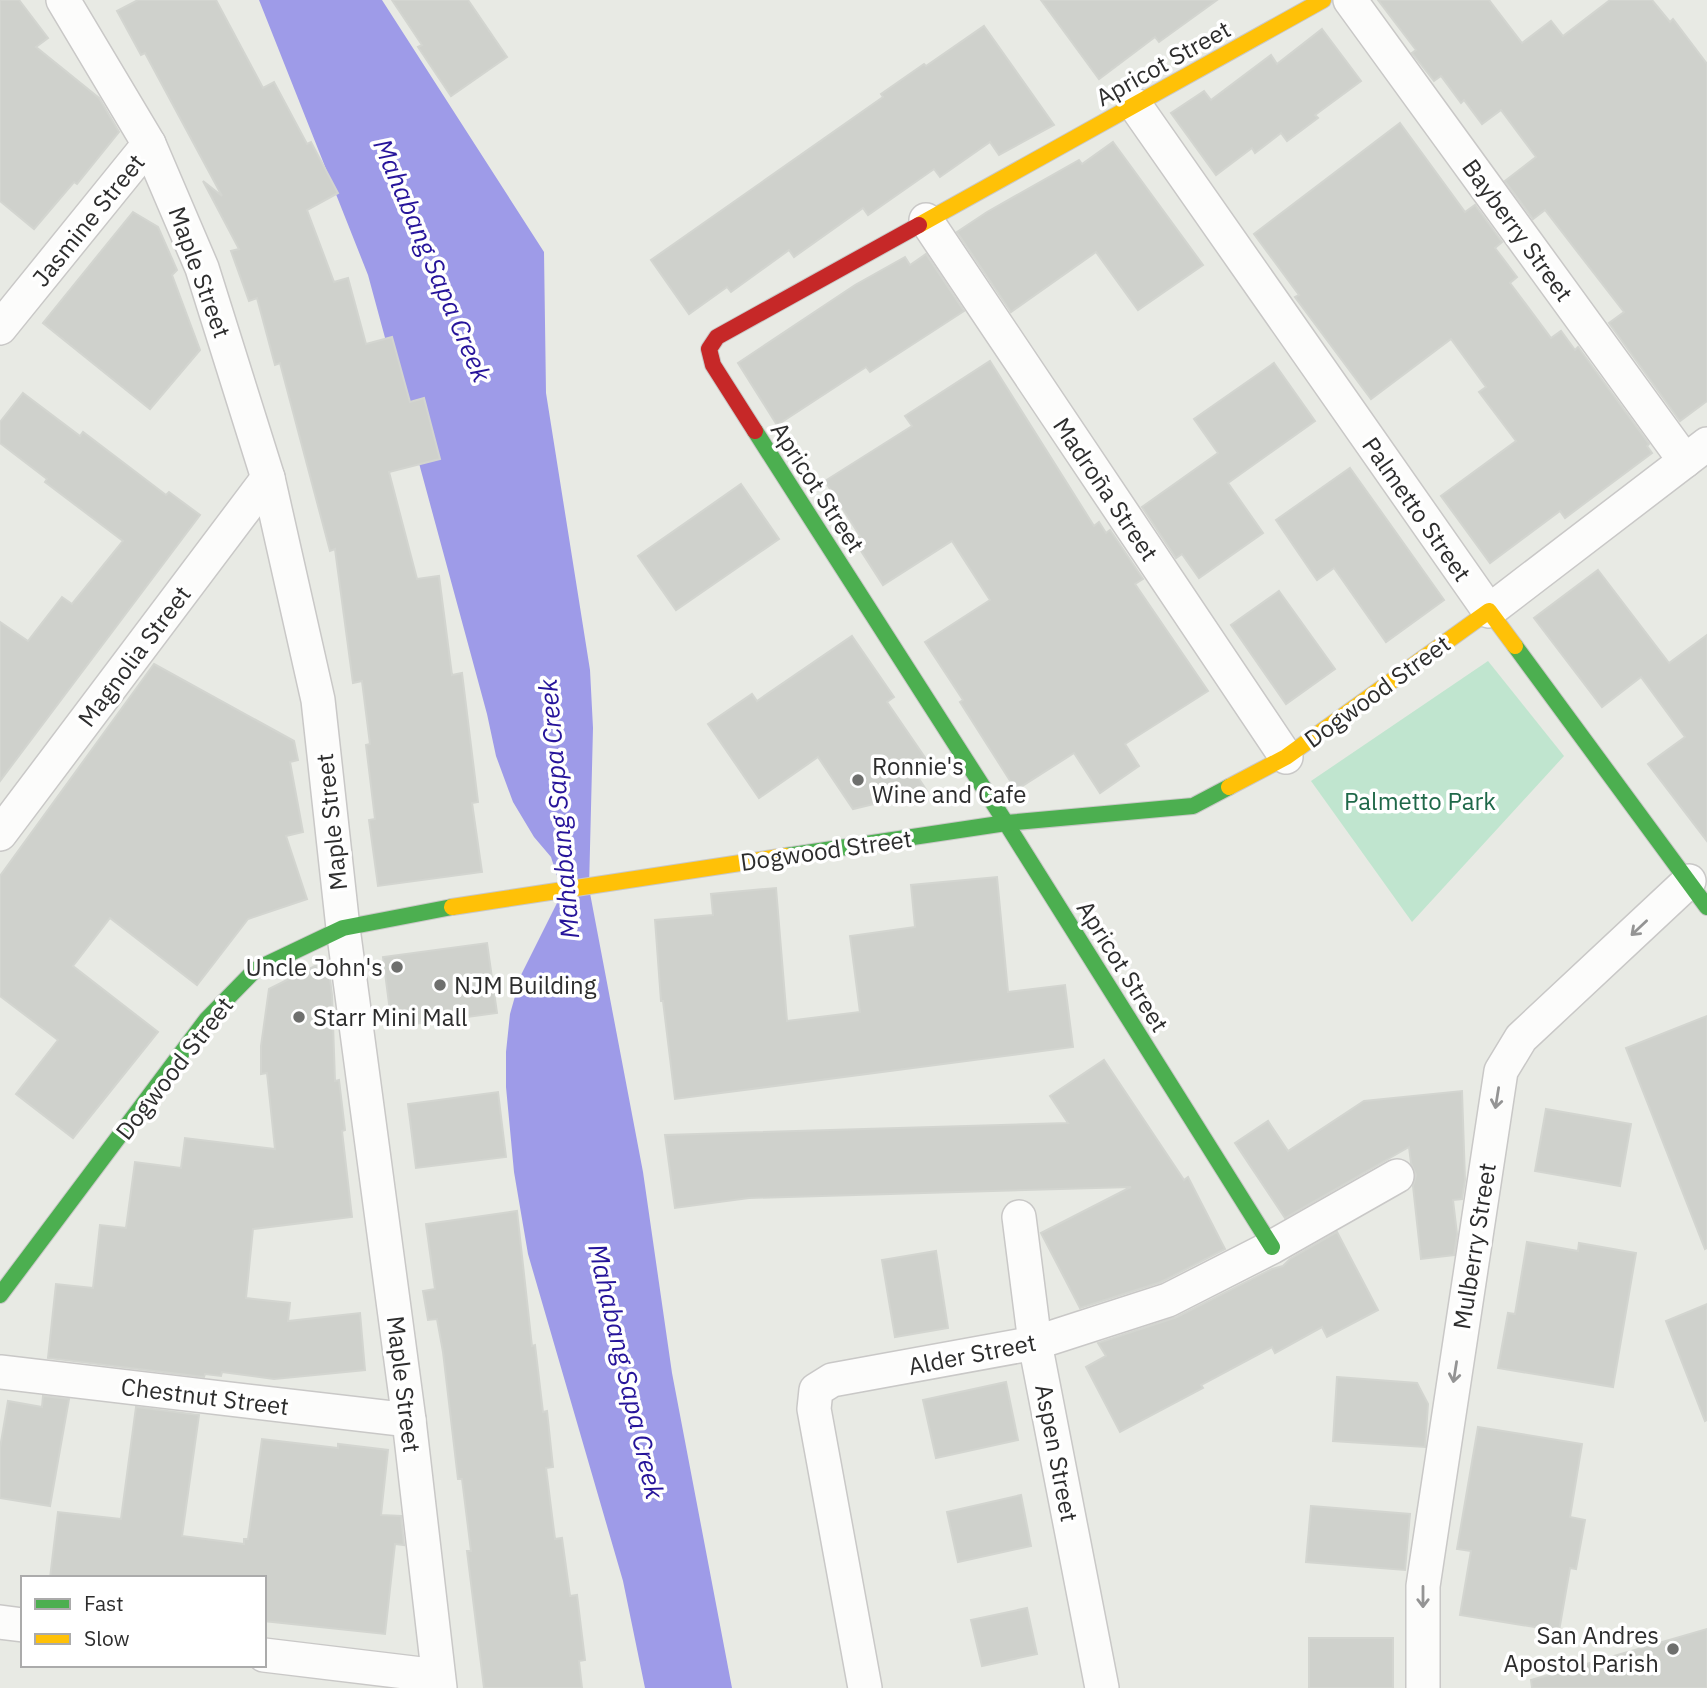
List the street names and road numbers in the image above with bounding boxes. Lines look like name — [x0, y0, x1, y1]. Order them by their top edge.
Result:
street label: Apricot Street — [1090, 13, 1236, 113]
street label: Jasmine Street — [25, 147, 151, 293]
street label: Bayberry Street — [1455, 152, 1581, 308]
street label: Maple Street — [161, 202, 239, 342]
street label: Madroña Street — [1046, 411, 1166, 567]
street label: Apricot Street — [764, 416, 872, 558]
street label: Palmetto Street — [1355, 431, 1479, 587]
street label: Magnolia Street — [70, 579, 198, 733]
street label: Dogwood Street — [1298, 627, 1456, 755]
street label: Maple Street — [308, 752, 354, 892]
street label: Dogwood Street — [738, 822, 914, 878]
street label: Apricot Street — [1070, 894, 1176, 1038]
street label: Dogwood Street — [108, 990, 240, 1146]
street label: Mulberry Street — [1445, 1160, 1503, 1332]
street label: Maple Street — [380, 1314, 428, 1454]
street label: Alder Street — [905, 1326, 1039, 1382]
street label: Chestnut Street — [119, 1370, 291, 1422]
street label: Aspen Street — [1028, 1382, 1086, 1524]

